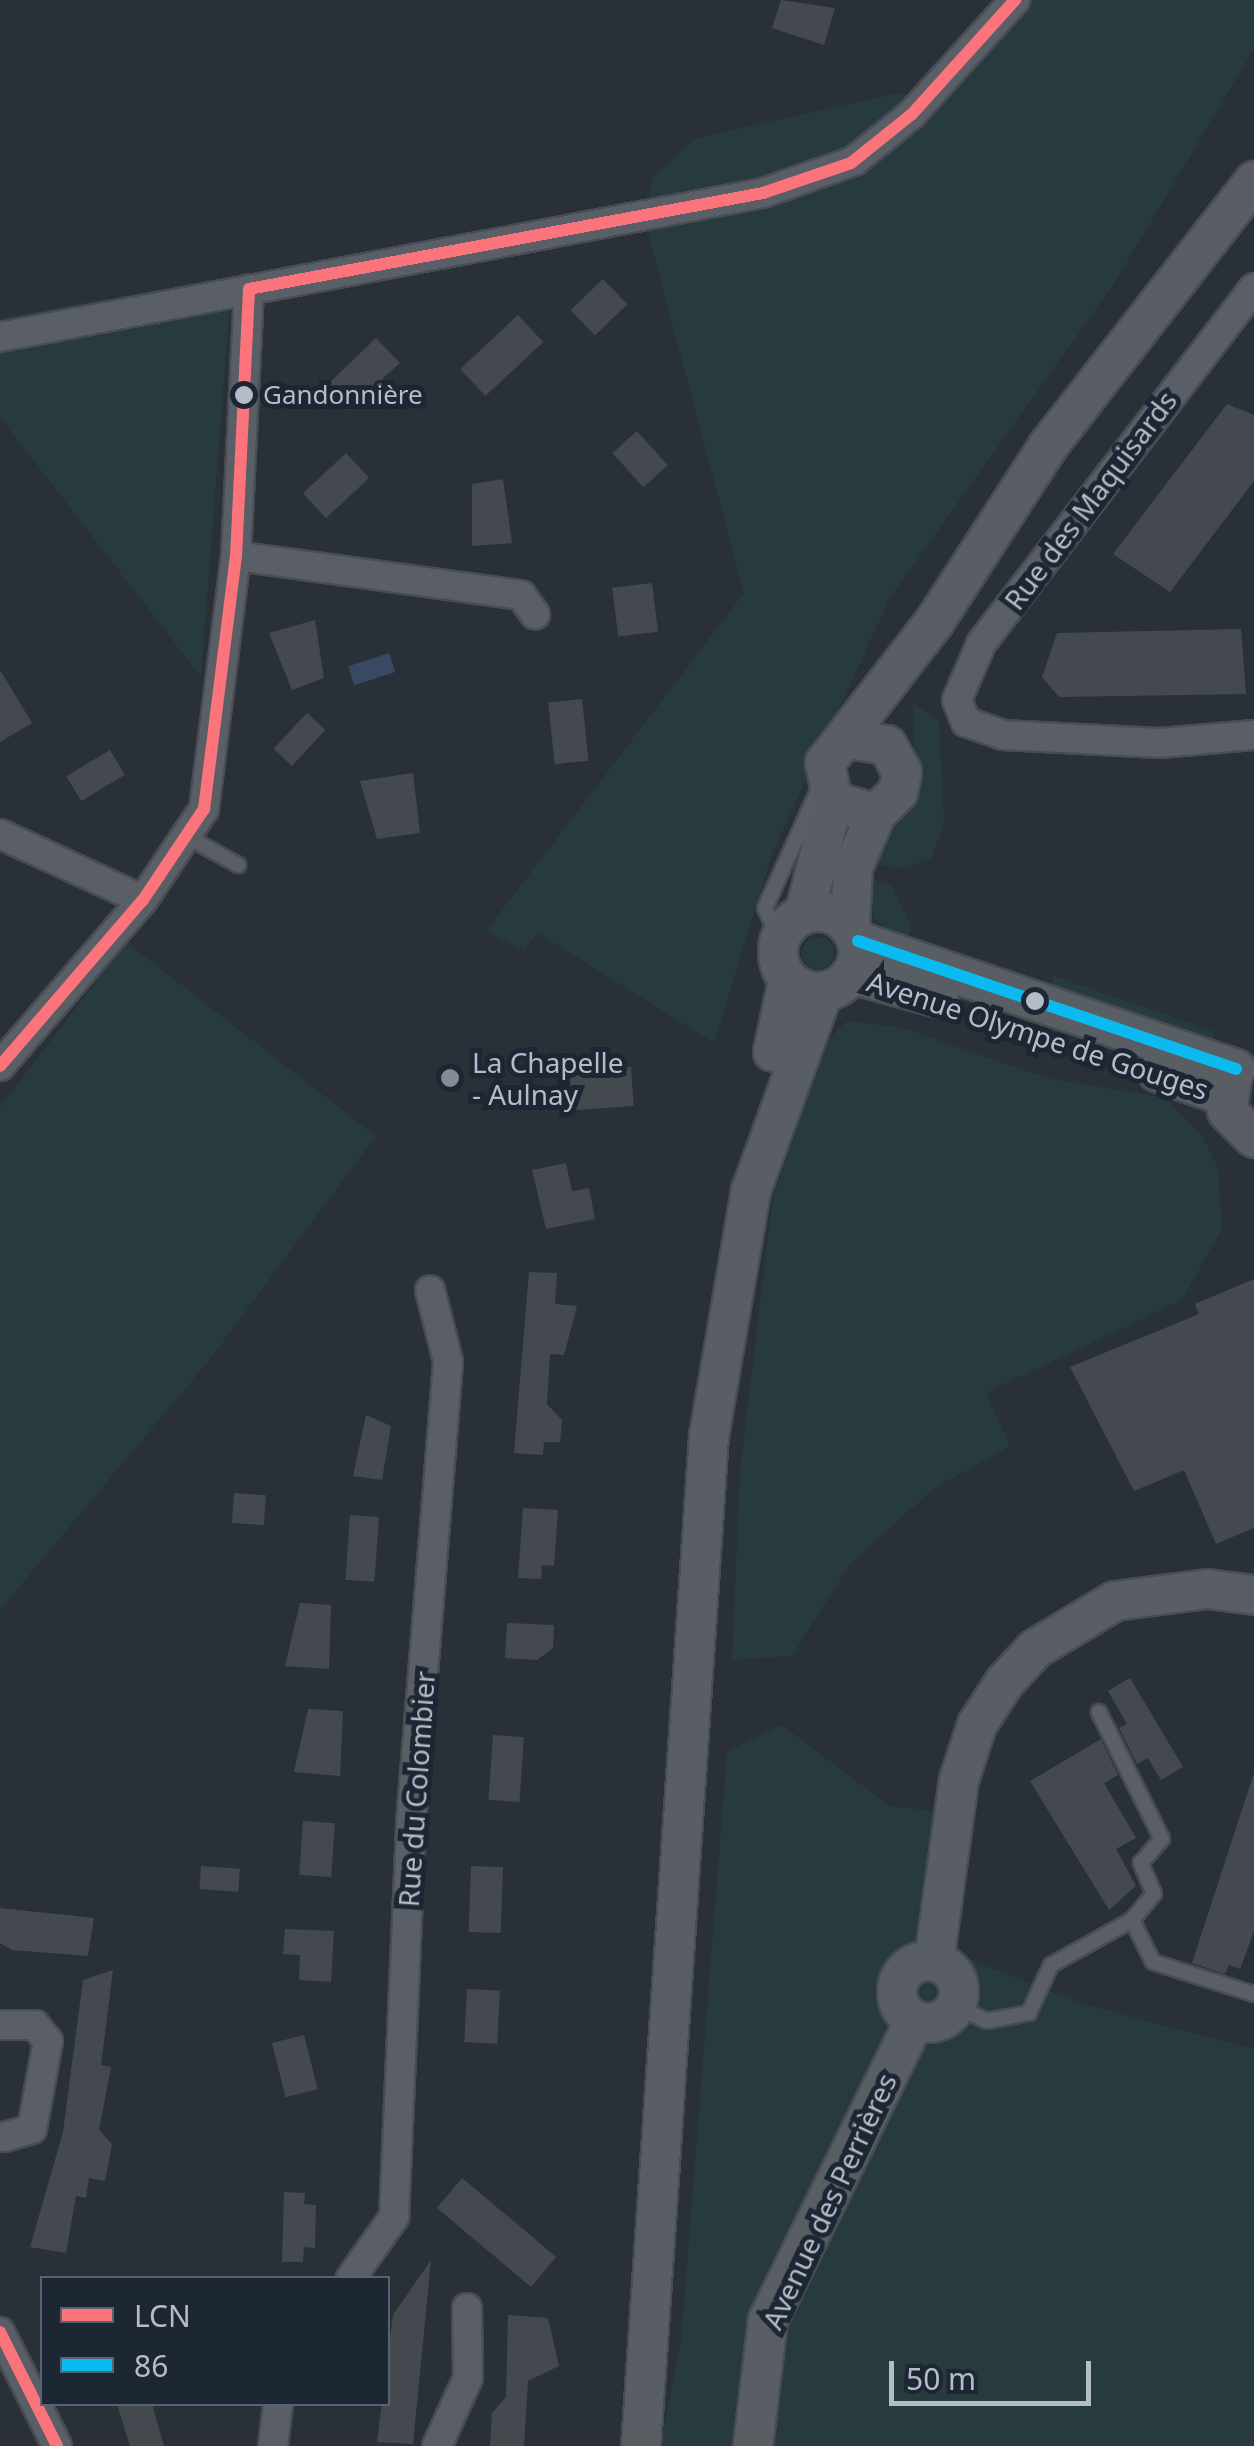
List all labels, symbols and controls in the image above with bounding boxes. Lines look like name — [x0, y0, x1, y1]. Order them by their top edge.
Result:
place label: Gandonnière — [263, 379, 423, 411]
street label: Rue des Maquisards — [997, 384, 1183, 616]
marker: Gandonnière — [234, 385, 254, 405]
street label: Avenue Olympe de Gouges — [863, 964, 1213, 1106]
unlabelled marker — [1025, 991, 1045, 1011]
place label: La Chapelle - Aulnay — [472, 1045, 624, 1111]
marker: La Chapelle - Aulnay — [437, 1065, 463, 1091]
street label: Rue du Colombier — [391, 1670, 441, 1908]
street label: Avenue des Perrières — [755, 2068, 903, 2334]
legend — [40, 2276, 390, 2406]
text: LCN — [134, 2295, 191, 2336]
scale bar — [894, 2341, 1096, 2403]
text: 86 — [134, 2345, 168, 2386]
text: 50 m — [906, 2358, 976, 2399]

